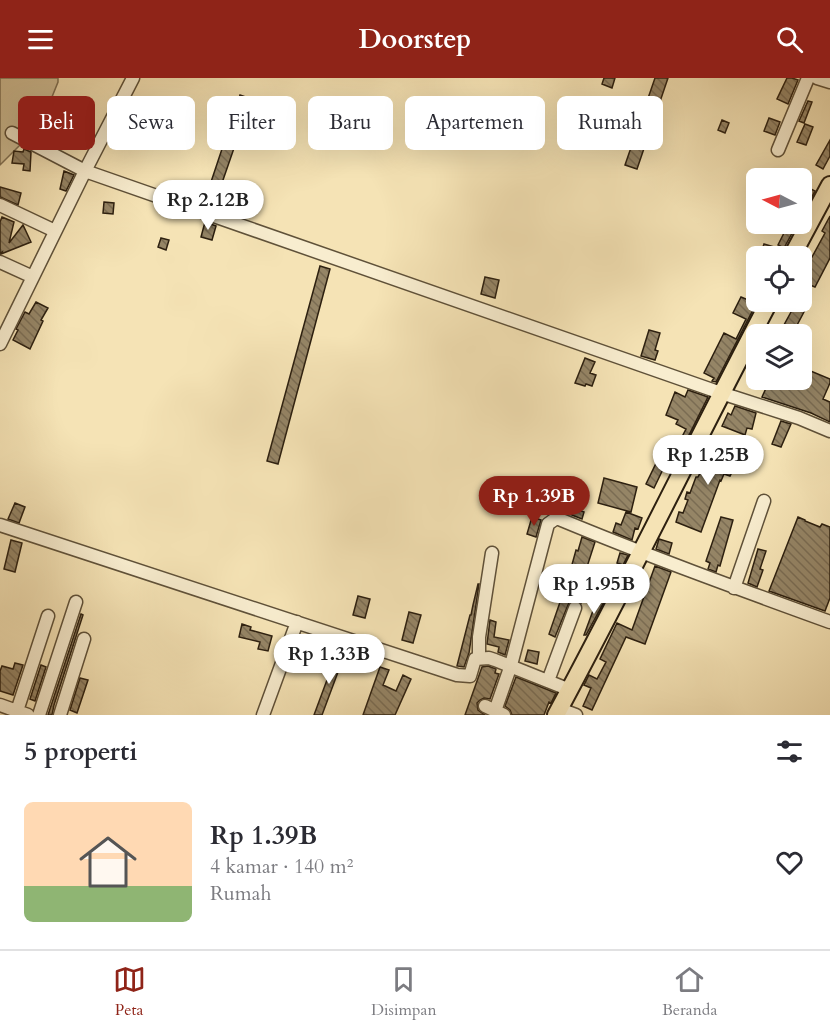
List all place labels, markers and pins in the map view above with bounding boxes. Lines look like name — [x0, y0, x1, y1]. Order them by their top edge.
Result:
pin: Rp 2.12B — [146, 180, 270, 231]
pin: Rp 1.25B — [646, 435, 770, 486]
pin: Rp 1.39B — [472, 476, 596, 527]
pin: Rp 1.95B — [532, 564, 656, 615]
pin: Rp 1.33B — [267, 634, 391, 685]

